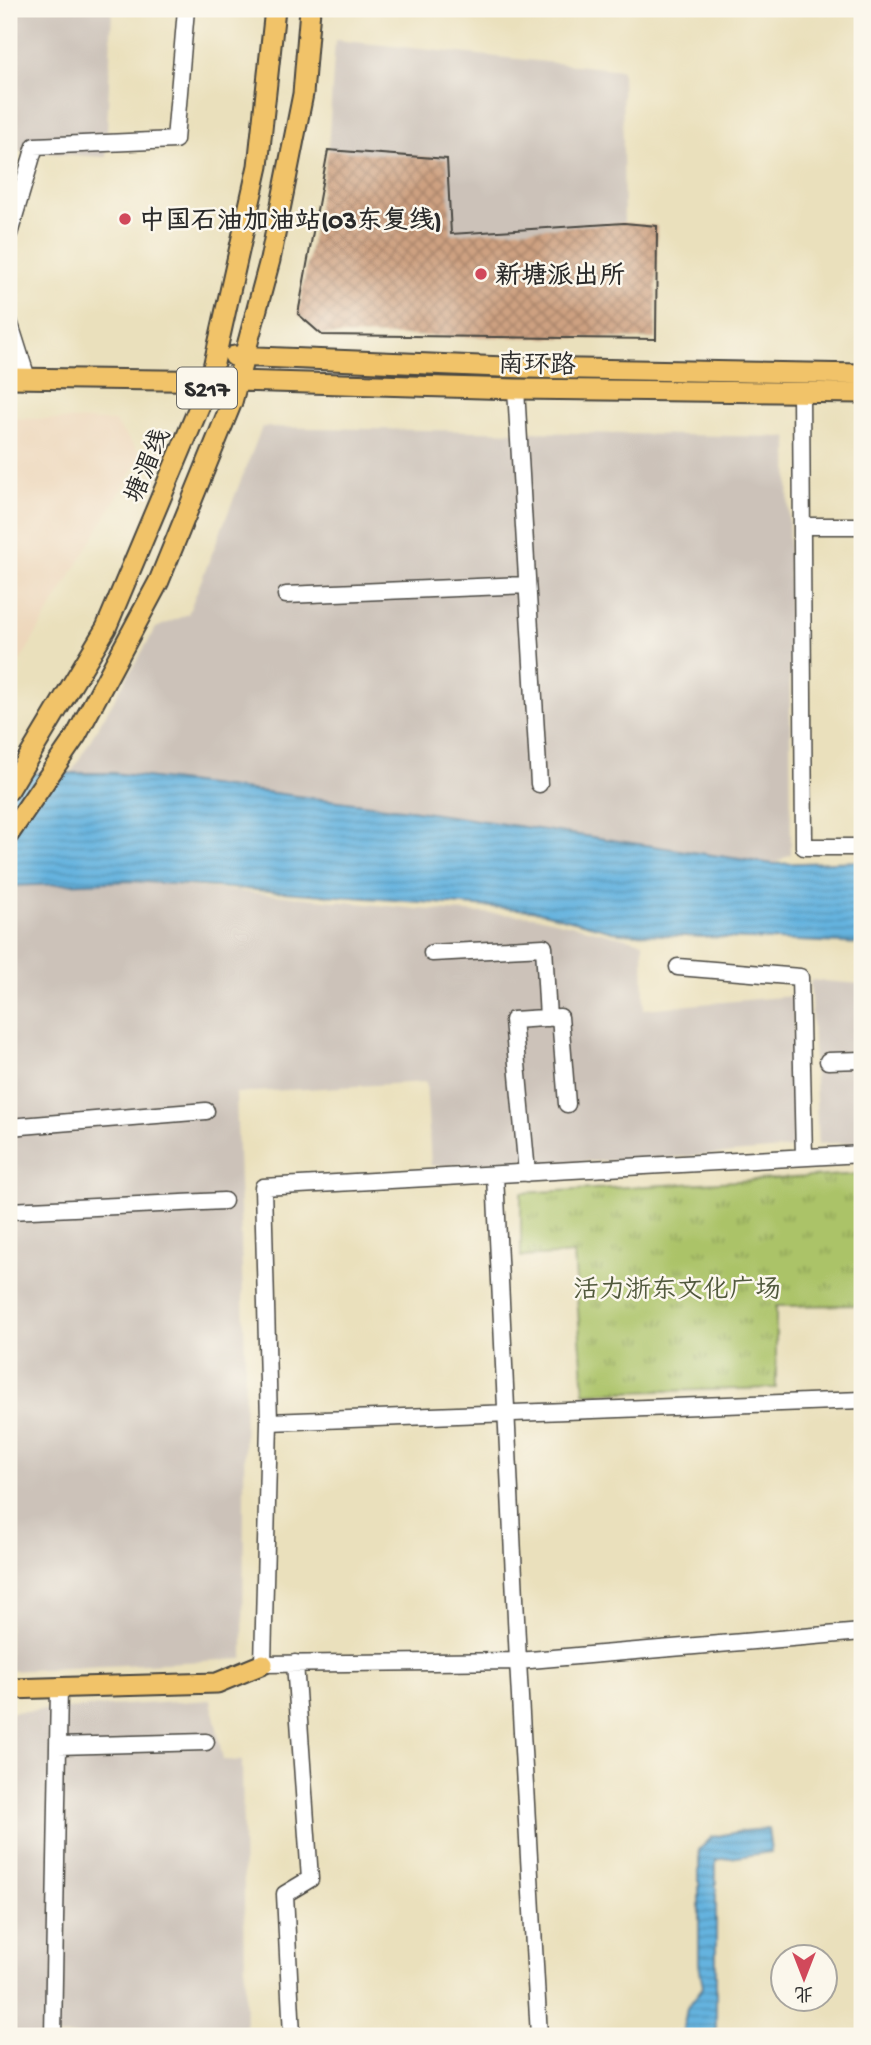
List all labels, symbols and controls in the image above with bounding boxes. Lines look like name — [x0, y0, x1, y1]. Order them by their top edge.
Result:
place label: 中国石油加油站(03东复线) — [139, 206, 442, 239]
marker: 中国石油加油站(03东复线) — [117, 211, 133, 227]
place label: 新塘派出所 — [495, 261, 625, 294]
marker: 新塘派出所 — [473, 266, 489, 282]
street label: 南环路 — [498, 349, 576, 384]
road number: S217 — [177, 368, 237, 408]
street label: 塘湄线 — [119, 424, 180, 509]
park label: 活力浙东文化广场 — [573, 1275, 781, 1308]
north arrow — [770, 1944, 840, 2014]
text: 北 — [794, 1980, 814, 2003]

